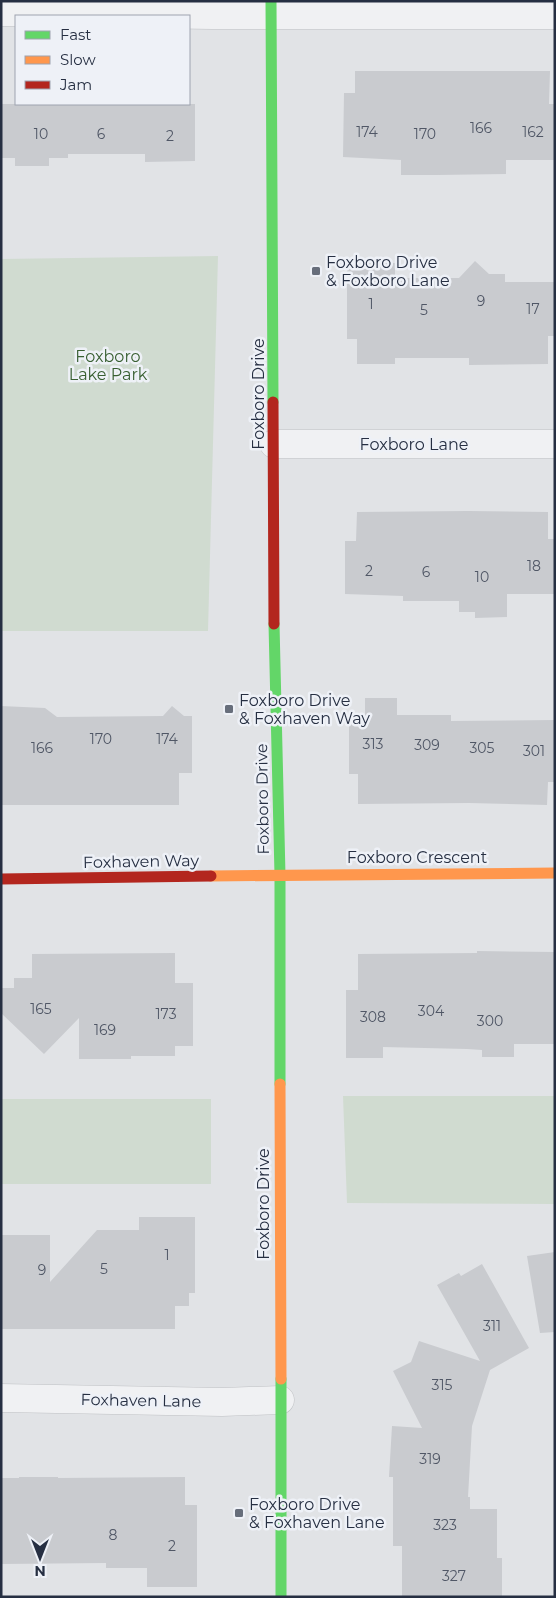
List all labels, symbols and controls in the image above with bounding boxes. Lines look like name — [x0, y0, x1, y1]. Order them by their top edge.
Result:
legend — [15, 15, 190, 105]
text: Fast — [60, 25, 91, 44]
text: Slow — [60, 50, 96, 69]
text: Jam — [59, 75, 92, 94]
house number: 166 — [470, 119, 493, 137]
house number: 174 — [356, 123, 379, 141]
house number: 162 — [522, 123, 544, 141]
house number: 10 — [34, 125, 48, 143]
house number: 6 — [97, 125, 106, 143]
house number: 170 — [414, 125, 436, 143]
house number: 2 — [166, 127, 174, 145]
place label: Foxboro Drive & Foxboro Lane — [326, 253, 450, 290]
marker: Foxboro Drive & Foxboro Lane — [310, 265, 322, 277]
house number: 9 — [477, 292, 485, 310]
house number: 1 — [368, 295, 374, 313]
house number: 17 — [526, 300, 540, 318]
house number: 5 — [420, 301, 428, 319]
street label: Foxboro Drive — [249, 338, 268, 450]
park label: Foxboro Lake Park — [69, 347, 148, 384]
street label: Foxboro Lane — [360, 435, 468, 454]
house number: 18 — [527, 557, 541, 575]
house number: 2 — [365, 562, 373, 580]
house number: 6 — [422, 563, 431, 581]
house number: 10 — [475, 568, 489, 586]
place label: Foxboro Drive & Foxhaven Way — [239, 691, 370, 728]
marker: Foxboro Drive & Foxhaven Way — [223, 703, 235, 715]
house number: 170 — [90, 730, 112, 748]
house number: 174 — [156, 730, 179, 748]
house number: 313 — [363, 735, 384, 753]
house number: 309 — [414, 736, 440, 754]
house number: 166 — [31, 739, 54, 757]
house number: 305 — [469, 739, 495, 757]
house number: 301 — [523, 742, 545, 760]
street label: Foxboro Drive — [252, 743, 273, 855]
street label: Foxboro Crescent — [347, 848, 488, 867]
street label: Foxhaven Way — [83, 851, 200, 872]
house number: 165 — [30, 1000, 52, 1018]
house number: 304 — [418, 1002, 445, 1020]
house number: 173 — [155, 1005, 177, 1023]
house number: 308 — [360, 1008, 386, 1026]
house number: 300 — [477, 1012, 503, 1030]
house number: 169 — [94, 1021, 116, 1039]
street label: Foxboro Drive — [254, 1148, 273, 1260]
house number: 1 — [164, 1246, 170, 1264]
house number: 5 — [100, 1260, 108, 1278]
house number: 9 — [38, 1261, 46, 1279]
house number: 311 — [483, 1317, 501, 1335]
house number: 315 — [432, 1376, 453, 1394]
street label: Foxhaven Lane — [80, 1390, 201, 1411]
house number: 319 — [419, 1450, 441, 1468]
place label: Foxboro Drive & Foxhaven Lane — [249, 1495, 385, 1532]
marker: Foxboro Drive & Foxhaven Lane — [233, 1507, 245, 1519]
house number: 323 — [433, 1516, 457, 1534]
house number: 8 — [109, 1526, 118, 1544]
north arrow — [15, 1533, 65, 1583]
house number: 2 — [168, 1537, 176, 1555]
text: N — [34, 1562, 46, 1580]
house number: 327 — [442, 1567, 466, 1585]

